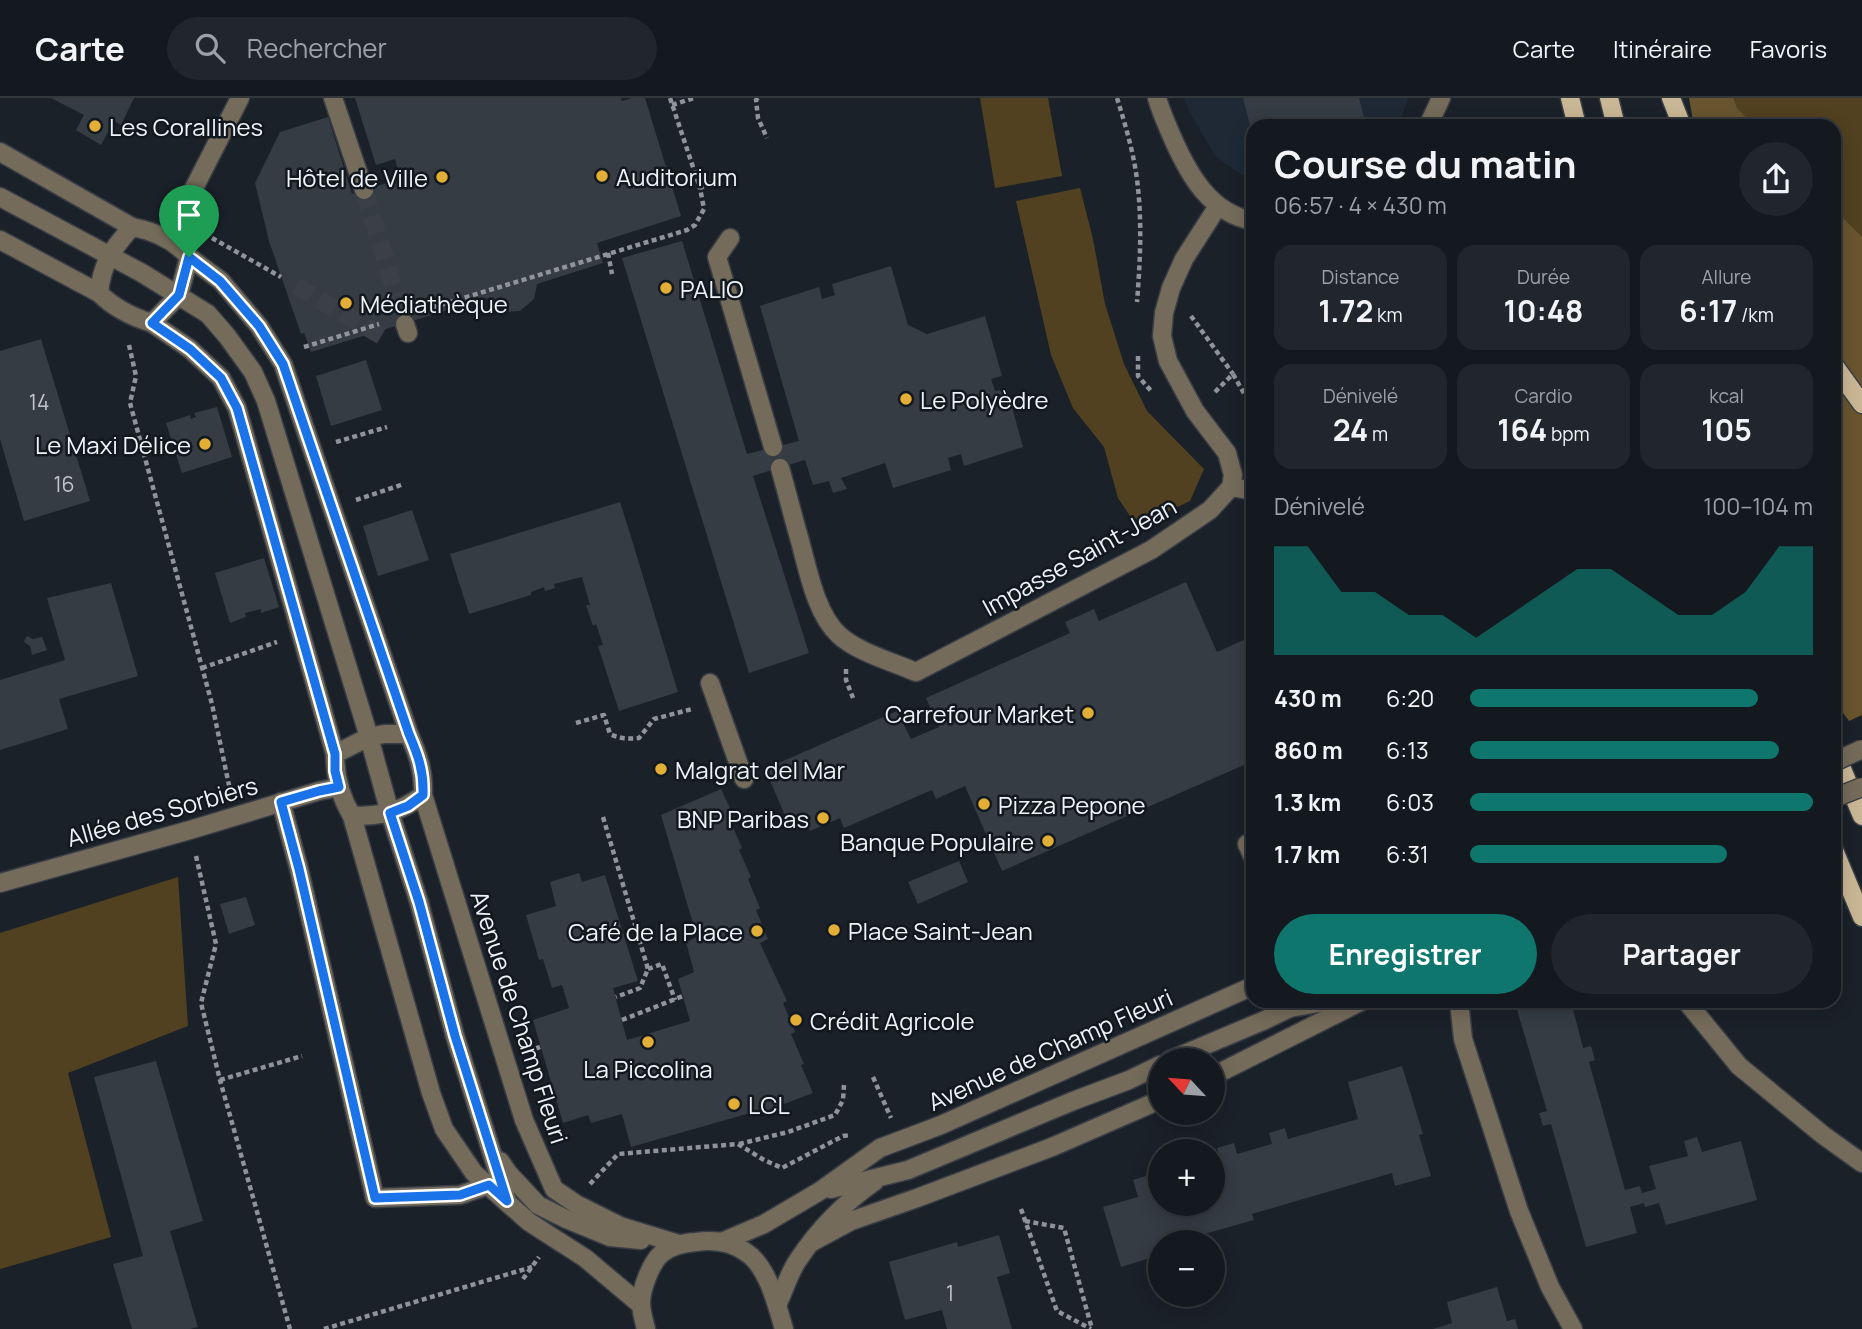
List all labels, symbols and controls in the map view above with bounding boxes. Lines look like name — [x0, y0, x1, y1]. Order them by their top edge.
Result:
search box — [167, 17, 657, 80]
text: Carte — [35, 26, 125, 71]
icon: search — [191, 29, 229, 67]
text: Rechercher — [247, 30, 387, 66]
text: Carte — [1513, 32, 1575, 65]
text: Itinéraire — [1613, 32, 1712, 65]
text: Favoris — [1750, 32, 1827, 65]
place label: Les Corallines — [109, 110, 263, 143]
marker: Les Corallines — [87, 118, 103, 134]
text: Course du matin — [1274, 137, 1577, 189]
button: share — [1739, 142, 1813, 216]
place label: Auditorium — [616, 160, 737, 193]
place label: Hôtel de Ville — [286, 161, 428, 194]
marker: Auditorium — [594, 168, 610, 184]
marker: Hôtel de Ville — [434, 169, 450, 185]
pin — [159, 185, 219, 257]
text: 06:57 · 4 × 430 m — [1274, 189, 1447, 221]
icon: arrive — [170, 196, 208, 234]
text: Distance — [1322, 264, 1399, 290]
text: Durée — [1517, 264, 1570, 290]
text: Allure — [1702, 264, 1751, 290]
place label: PALIO — [680, 272, 744, 305]
marker: PALIO — [658, 280, 674, 296]
place label: Médiathèque — [360, 287, 508, 320]
text: 1.72 — [1318, 290, 1373, 331]
text: 10:48 — [1504, 290, 1583, 331]
text: 6:17 — [1679, 290, 1737, 331]
marker: Médiathèque — [338, 295, 354, 311]
text: km — [1373, 302, 1403, 328]
text: /km — [1737, 302, 1774, 328]
place label: Le Polyèdre — [920, 383, 1049, 416]
text: Dénivelé — [1323, 383, 1398, 409]
text: Cardio — [1515, 383, 1572, 409]
text: kcal — [1709, 383, 1744, 409]
house number: 14 — [29, 388, 49, 416]
marker: Le Polyèdre — [898, 391, 914, 407]
text: 24 — [1333, 409, 1368, 450]
text: 164 — [1497, 409, 1547, 450]
text: 105 — [1701, 409, 1752, 450]
text: m — [1368, 421, 1388, 447]
text: bpm — [1547, 421, 1590, 447]
place label: Le Maxi Délice — [35, 428, 191, 461]
marker: Le Maxi Délice — [197, 436, 213, 452]
house number: 16 — [53, 470, 75, 498]
street label: Impasse Saint-Jean — [976, 489, 1182, 623]
text: Dénivelé — [1274, 490, 1365, 522]
text: 100–104 m — [1703, 490, 1813, 522]
text: 430 m — [1274, 682, 1342, 714]
text: 6:20 — [1386, 682, 1434, 714]
place label: Carrefour Market — [885, 697, 1074, 730]
marker: Carrefour Market — [1080, 705, 1096, 721]
text: 860 m — [1274, 734, 1343, 766]
text: 6:13 — [1386, 734, 1429, 766]
place label: Malgrat del Mar — [675, 753, 845, 786]
marker: Malgrat del Mar — [653, 761, 669, 777]
street label: Allée des Sorbiers — [63, 768, 261, 854]
text: 1.3 km — [1274, 786, 1341, 818]
text: 6:03 — [1386, 786, 1434, 818]
place label: Pizza Pepone — [998, 788, 1146, 821]
marker: Pizza Pepone — [976, 796, 992, 812]
place label: BNP Paribas — [677, 802, 809, 835]
marker: BNP Paribas — [815, 810, 831, 826]
place label: Banque Populaire — [840, 825, 1034, 858]
marker: Banque Populaire — [1040, 833, 1056, 849]
text: 1.7 km — [1274, 838, 1340, 870]
text: 6:31 — [1386, 838, 1429, 870]
street label: Avenue de Champ Fleuri — [463, 886, 577, 1148]
place label: Place Saint-Jean — [848, 914, 1033, 947]
button: Enregistrer — [1274, 914, 1537, 994]
button: Partager — [1551, 914, 1813, 994]
place label: Café de la Place — [568, 915, 743, 948]
marker: Place Saint-Jean — [826, 922, 842, 938]
marker: Café de la Place — [749, 923, 765, 939]
street label: Avenue de Champ Fleuri — [923, 980, 1177, 1118]
place label: Crédit Agricole — [810, 1004, 975, 1037]
marker: Crédit Agricole — [788, 1012, 804, 1028]
marker: La Piccolina — [640, 1034, 656, 1050]
north arrow — [1148, 1048, 1225, 1125]
map controls — [1148, 1048, 1225, 1307]
place label: La Piccolina — [583, 1052, 713, 1085]
place label: LCL — [748, 1088, 790, 1121]
marker: LCL — [726, 1096, 742, 1112]
button: + — [1148, 1139, 1225, 1216]
button: − — [1148, 1230, 1225, 1307]
house number: 1 — [946, 1279, 954, 1307]

